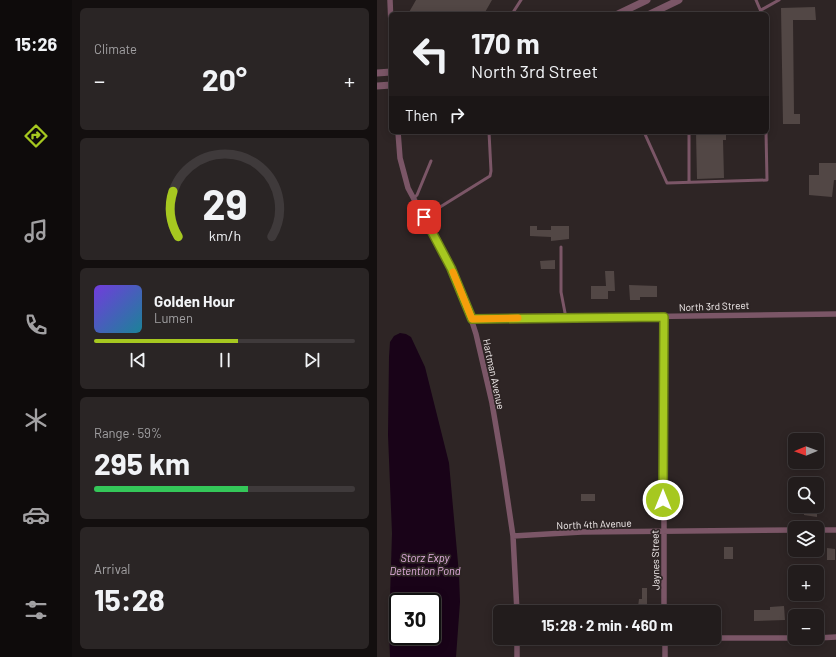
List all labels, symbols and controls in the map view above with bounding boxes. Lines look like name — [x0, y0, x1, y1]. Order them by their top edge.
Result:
text: 170 m — [471, 26, 540, 60]
icon: left — [405, 28, 457, 80]
text: 15:26 — [15, 33, 57, 55]
text: Climate — [94, 41, 137, 57]
text: North 3rd Street — [471, 60, 598, 82]
text: 20° — [202, 61, 247, 97]
text: − — [94, 67, 105, 93]
text: + — [344, 67, 355, 93]
icon: right — [446, 104, 468, 126]
text: Then — [405, 106, 438, 124]
icon: directions — [22, 122, 50, 150]
text: 29 — [202, 177, 247, 227]
pin — [407, 200, 441, 234]
icon: arrive — [413, 206, 435, 228]
icon: music — [22, 217, 50, 245]
text: km/h — [208, 226, 241, 243]
text: Golden Hour — [154, 292, 235, 310]
street label: North 3rd Street — [679, 299, 750, 313]
text: Lumen — [154, 310, 193, 326]
icon: phone — [22, 311, 50, 339]
street label: Hartman Avenue — [481, 338, 507, 410]
icon: previous — [127, 349, 149, 371]
icon: pause — [214, 349, 236, 371]
icon: next — [301, 349, 323, 371]
icon: climate — [22, 406, 50, 434]
text: Range · 59% — [94, 425, 162, 441]
north arrow — [788, 433, 824, 469]
map controls — [788, 433, 824, 645]
text: 295 km — [94, 445, 190, 481]
button: search — [788, 477, 824, 513]
position arrow — [642, 479, 684, 521]
icon: car — [22, 501, 50, 529]
street label: North 4th Avenue — [556, 517, 632, 531]
button: layers — [788, 521, 824, 557]
street label: Jaynes Street — [648, 529, 662, 590]
water label: Storz Expy Detention Pond — [389, 551, 461, 577]
text: Arrival — [94, 561, 130, 577]
button: + — [788, 565, 824, 601]
text: 15:28 — [94, 581, 165, 617]
speed limit sign: 30 — [389, 593, 441, 645]
icon: filters — [22, 596, 50, 624]
button: − — [788, 609, 824, 645]
text: 15:28 · 2 min · 460 m — [541, 616, 673, 634]

